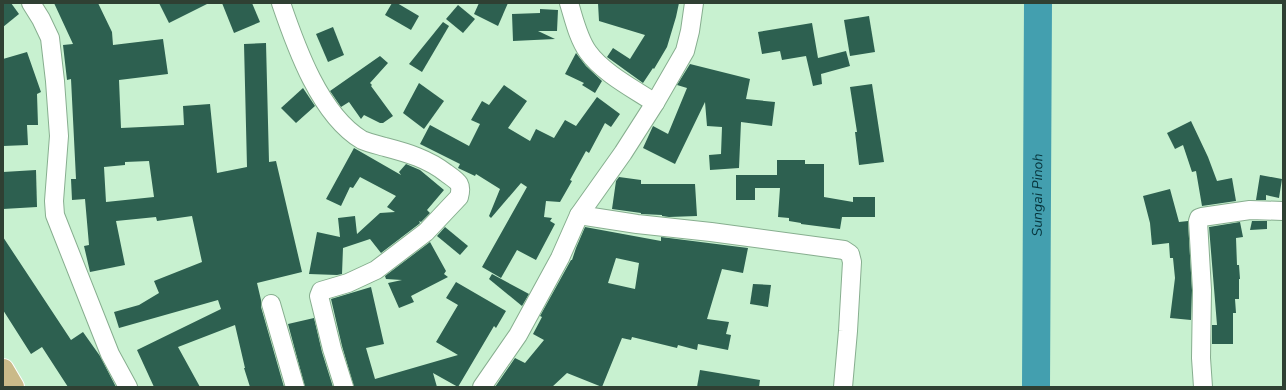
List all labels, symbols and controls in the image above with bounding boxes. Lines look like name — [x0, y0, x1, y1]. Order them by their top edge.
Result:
water label: Sungai Pinoh — [1028, 154, 1047, 236]

